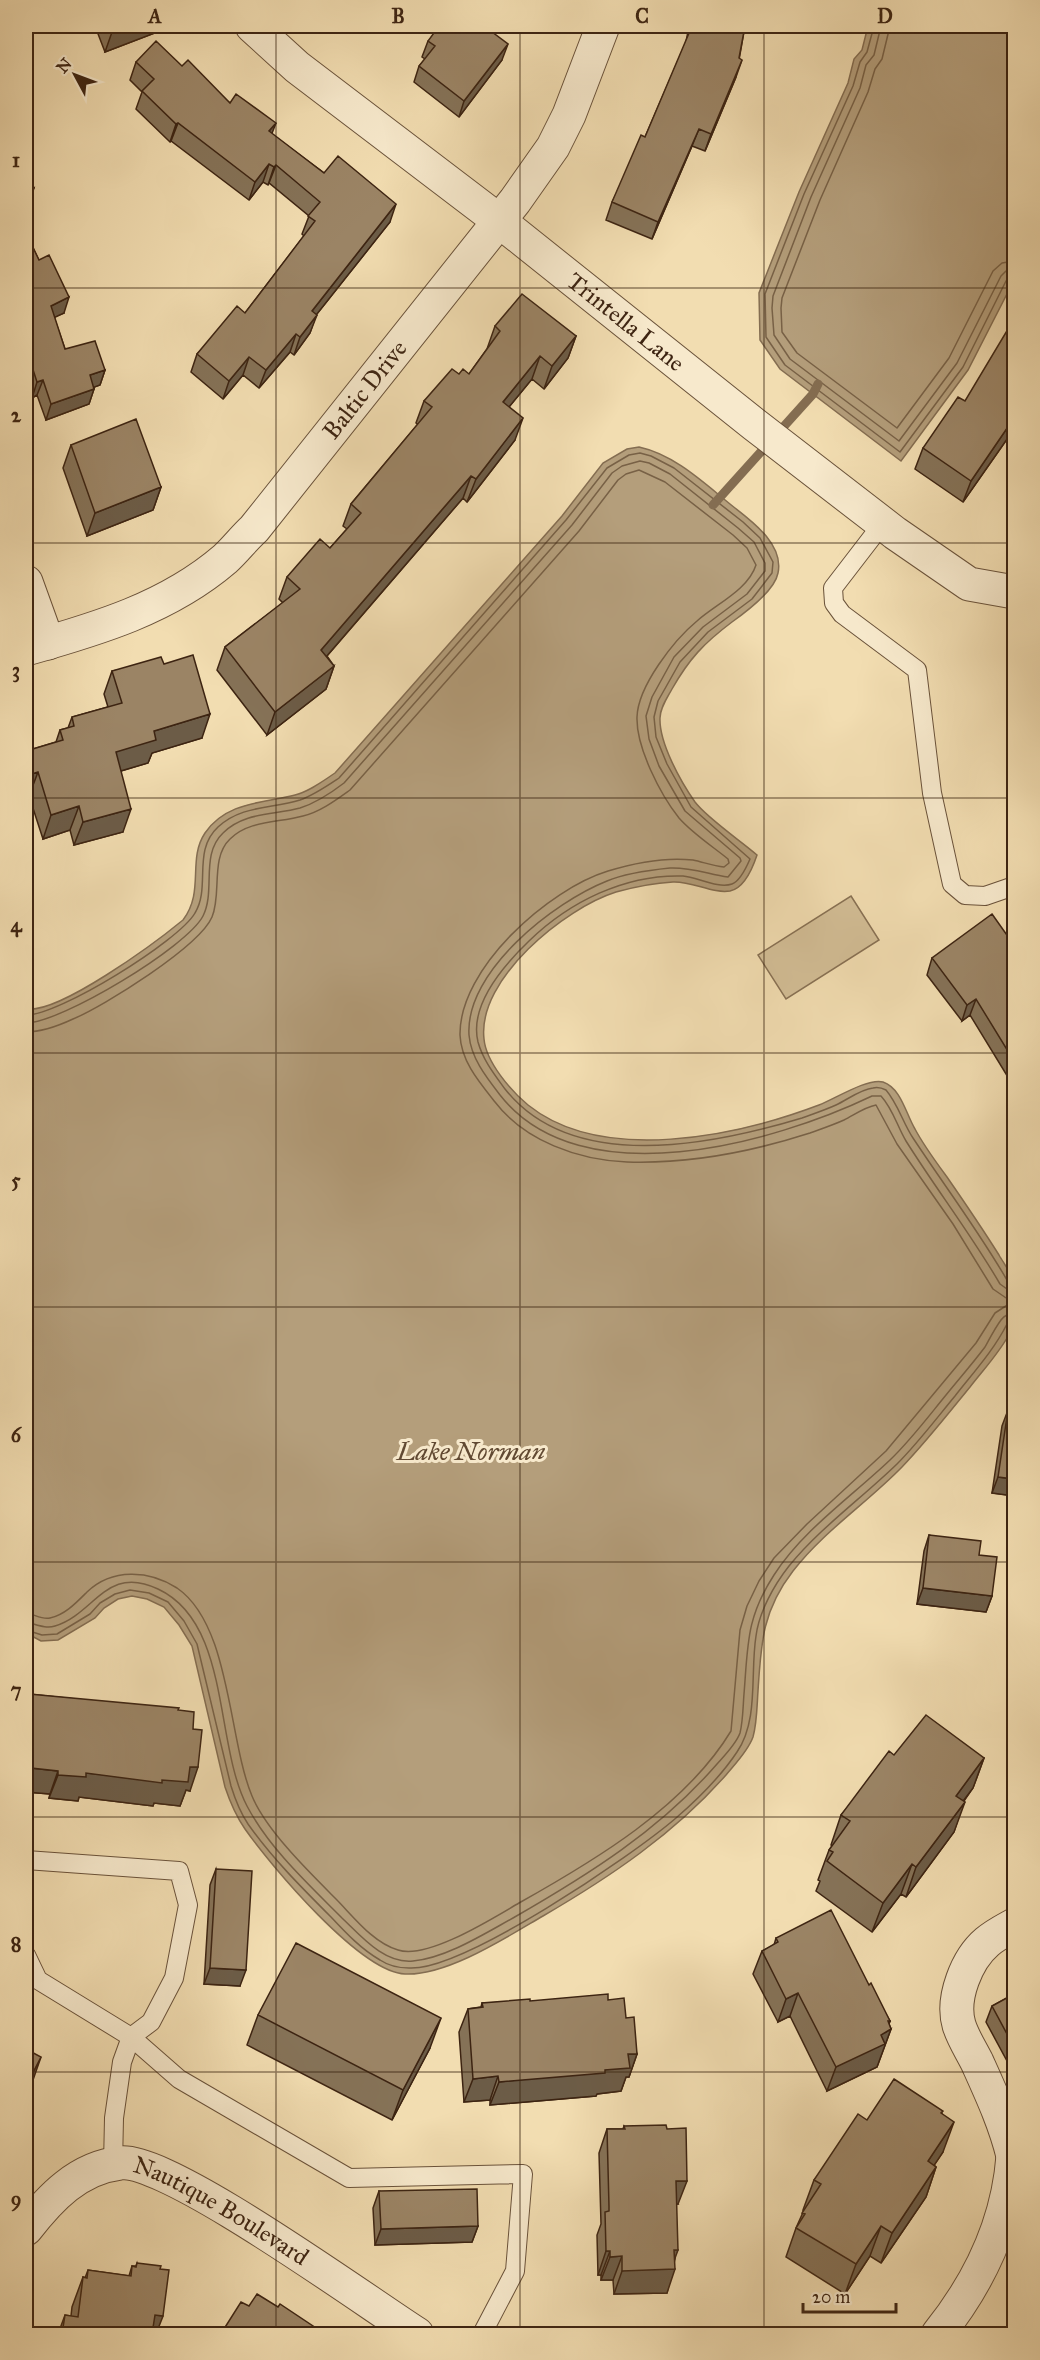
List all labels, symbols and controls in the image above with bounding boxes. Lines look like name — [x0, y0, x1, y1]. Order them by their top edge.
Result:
text: A — [146, 4, 162, 28]
text: B — [391, 4, 405, 28]
text: C — [635, 4, 649, 28]
text: D — [877, 4, 893, 28]
north arrow — [45, 45, 105, 105]
text: N — [52, 54, 76, 77]
text: 1 — [12, 148, 20, 172]
street label: Trintella Lane — [561, 266, 691, 378]
street label: Baltic Drive — [316, 334, 413, 445]
text: 2 — [11, 403, 22, 427]
text: 3 — [12, 658, 20, 683]
text: 4 — [10, 913, 22, 938]
text: 5 — [11, 1168, 21, 1192]
text: 6 — [11, 1423, 23, 1447]
water label: Lake Norman — [396, 1435, 546, 1467]
text: 7 — [11, 1678, 22, 1702]
text: 8 — [11, 1932, 21, 1956]
street label: Nautique Boulevard — [130, 2150, 314, 2272]
text: 9 — [11, 2187, 21, 2212]
scale bar — [803, 2276, 896, 2314]
text: 20 m — [812, 2286, 850, 2308]

